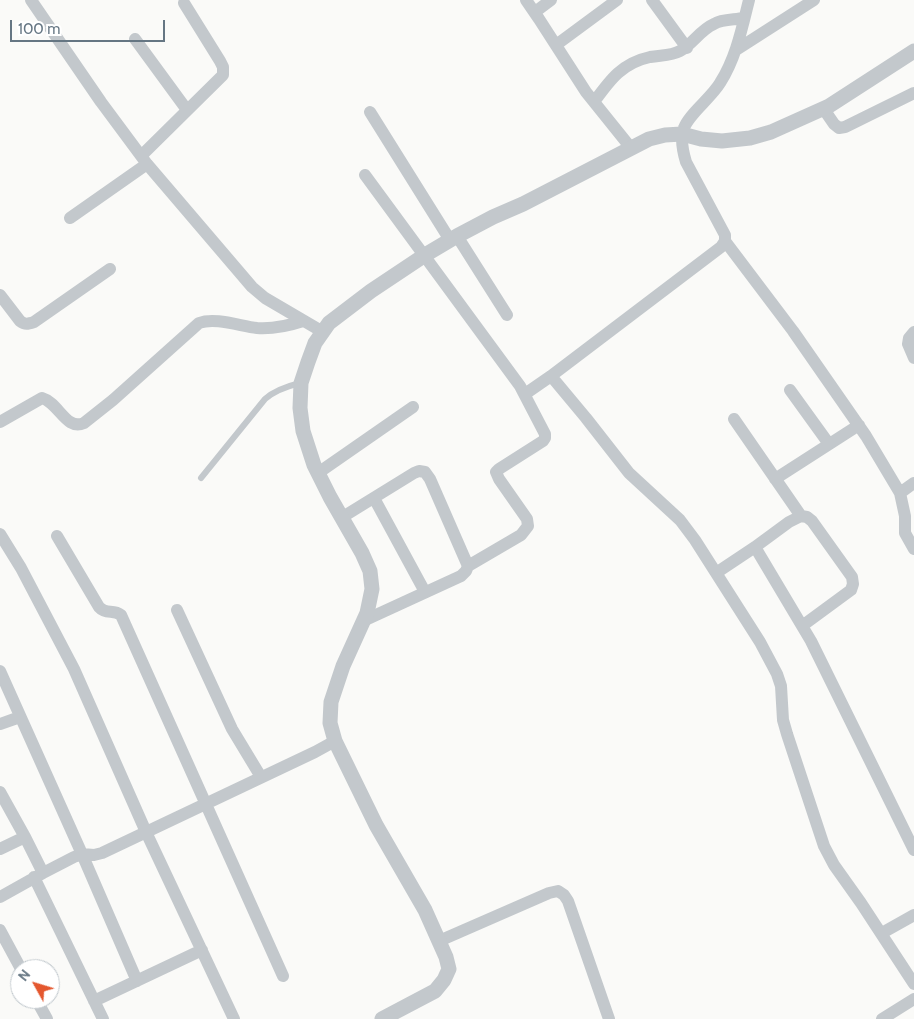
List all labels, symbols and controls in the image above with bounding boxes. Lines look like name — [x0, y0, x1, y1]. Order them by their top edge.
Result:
scale bar — [12, 10, 168, 42]
text: 100 m — [18, 20, 60, 38]
north arrow — [10, 959, 60, 1009]
text: N — [14, 966, 34, 985]

